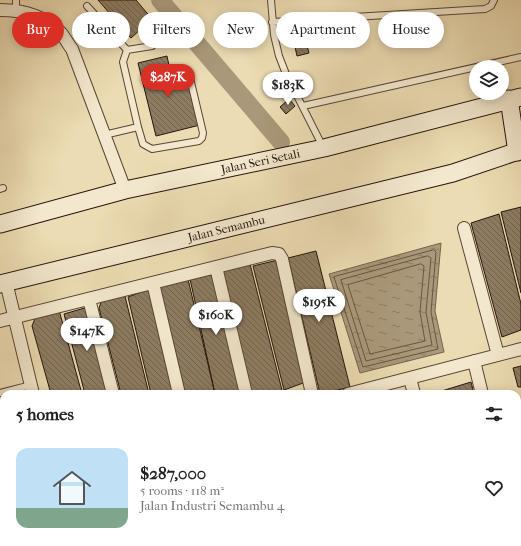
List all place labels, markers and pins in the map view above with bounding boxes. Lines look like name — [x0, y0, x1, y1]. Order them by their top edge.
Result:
pin: $287K — [140, 64, 196, 98]
pin: $183K — [260, 72, 316, 106]
pin: $195K — [291, 289, 347, 323]
pin: $160K — [188, 302, 244, 336]
pin: $147K — [59, 318, 115, 352]

